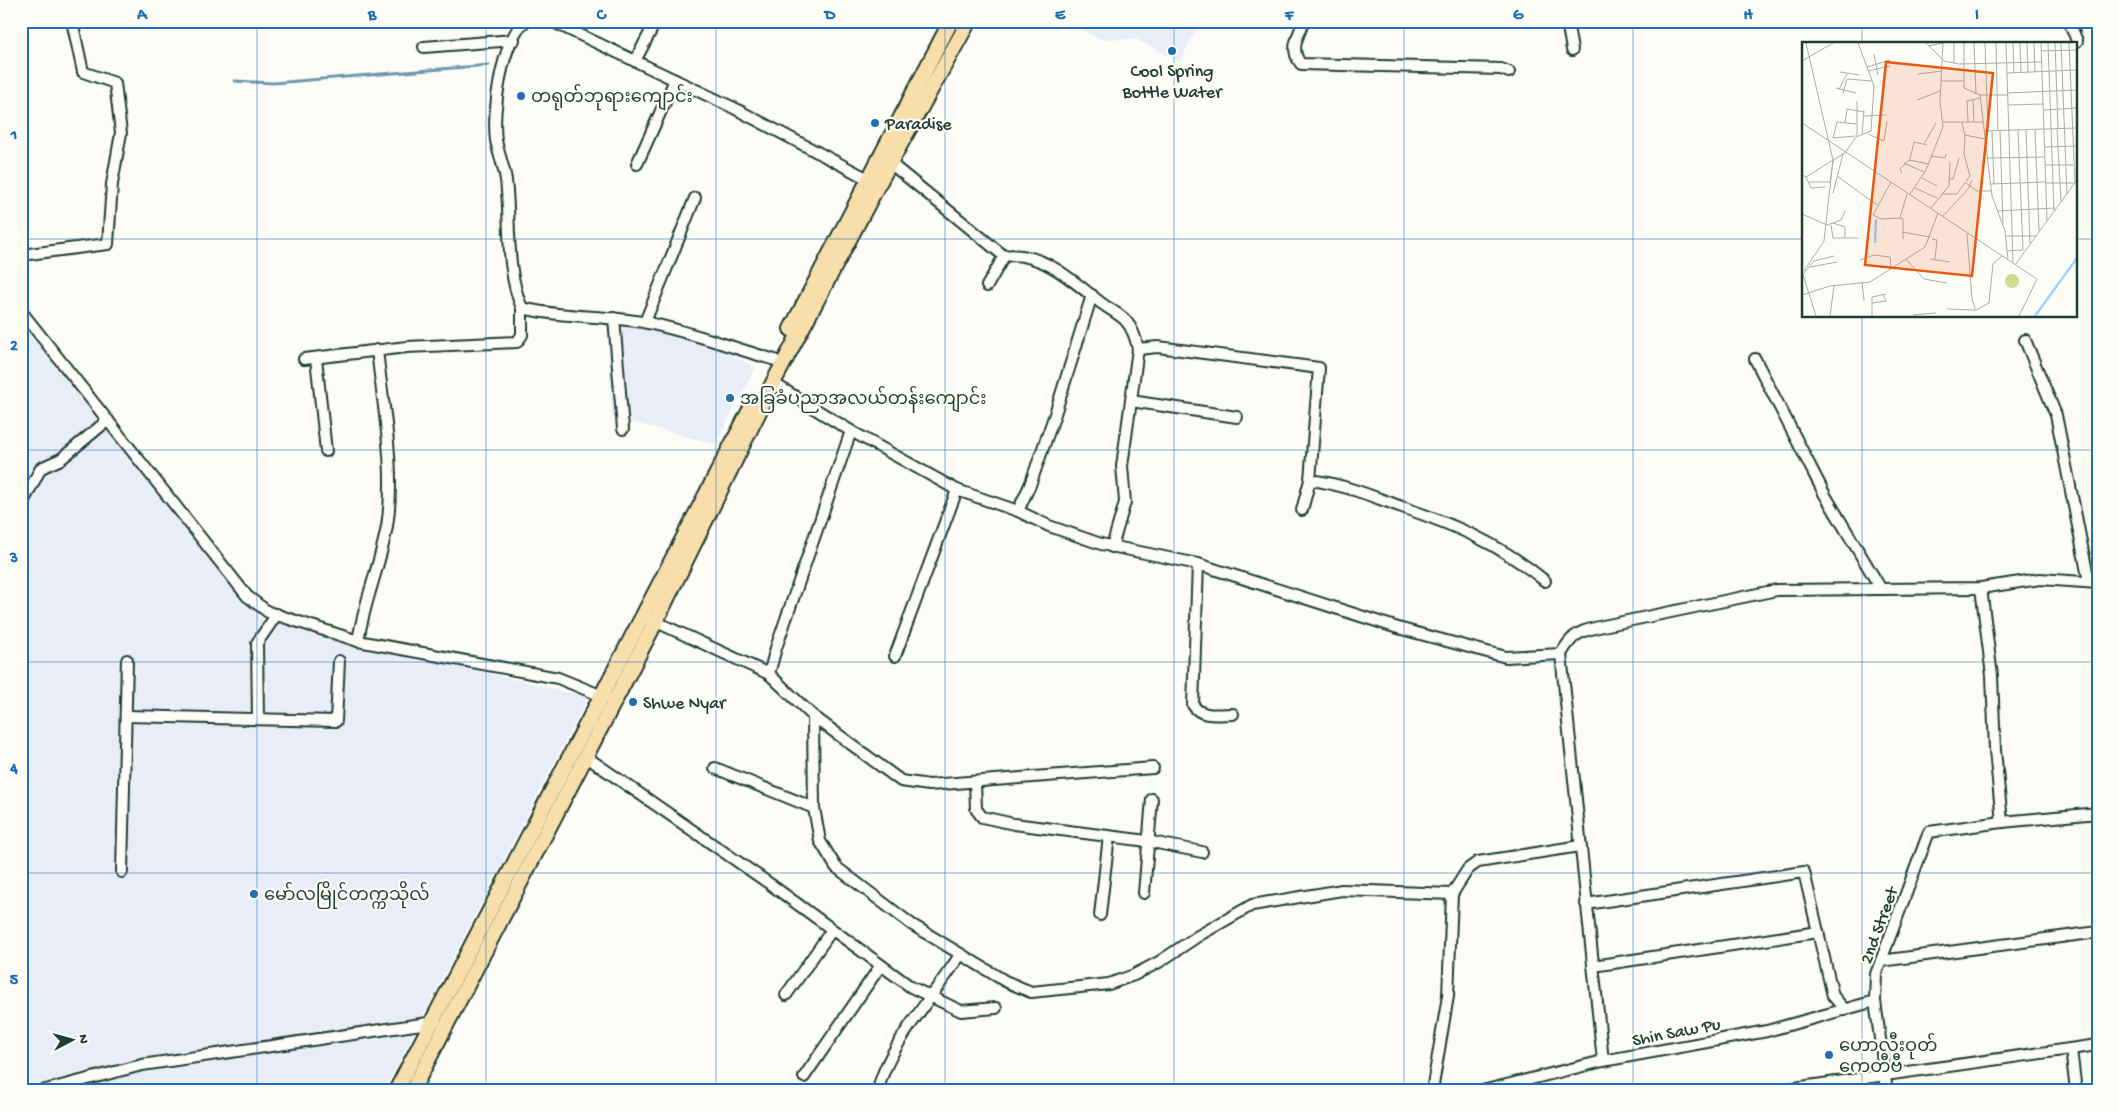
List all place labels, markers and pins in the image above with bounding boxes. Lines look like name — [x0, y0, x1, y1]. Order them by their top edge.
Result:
marker: Cool Spring Bottle Water — [1166, 45, 1178, 57]
place label: Cool Spring Bottle Water — [1121, 62, 1223, 104]
place label: တရုတ်ဘုရားကျောင်း — [531, 83, 693, 111]
marker: တရုတ်ဘုရားကျောင်း — [515, 90, 527, 102]
place label: Paradise — [884, 115, 952, 136]
marker: Paradise — [869, 117, 881, 129]
place label: အခြခံပညာအလယ်တန်းကျောင်း — [740, 385, 987, 413]
marker: အခြခံပညာအလယ်တန်းကျောင်း — [724, 392, 736, 404]
place label: Shwe Nyar — [643, 694, 727, 715]
marker: Shwe Nyar — [627, 696, 639, 708]
place label: မော်လမြိုင်တက္ကသိုလ် — [264, 880, 429, 909]
marker: မော်လမြိုင်တက္ကသိုလ် — [248, 888, 260, 900]
place label: ဟောလီးဝုတ် ကေတီဗီ — [1839, 1031, 1937, 1079]
marker: ဟောလီးဝုတ် ကေတီဗီ — [1823, 1049, 1835, 1061]

